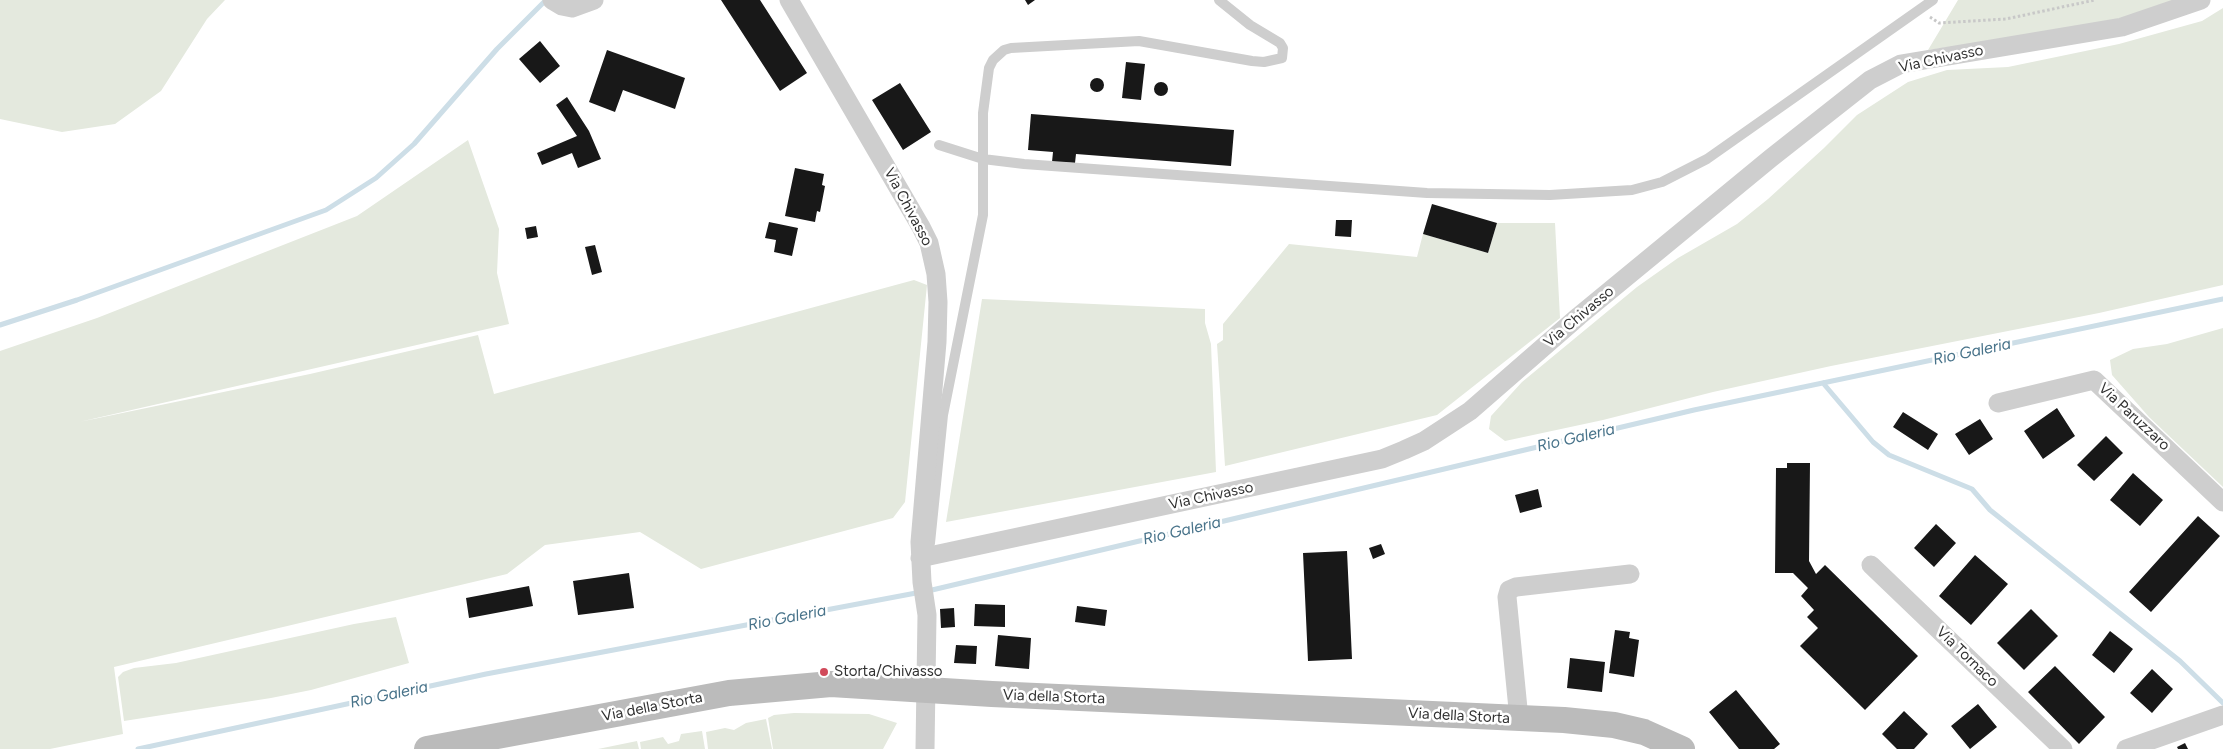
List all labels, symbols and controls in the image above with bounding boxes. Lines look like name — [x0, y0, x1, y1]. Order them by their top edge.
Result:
street label: Via Chivasso — [1897, 41, 1985, 77]
street label: Via Chivasso — [880, 165, 936, 249]
street label: Via Chivasso — [1540, 283, 1618, 351]
water label: Rio Galeria — [1931, 334, 2013, 370]
street label: Via Paruzzaro — [2095, 379, 2173, 455]
water label: Rio Galeria — [1535, 420, 1617, 456]
street label: Via Chivasso — [1167, 478, 1255, 514]
water label: Rio Galeria — [1141, 513, 1223, 549]
water label: Rio Galeria — [746, 601, 828, 635]
street label: Via Tornaco — [1932, 623, 2002, 691]
place label: Storta/Chivasso — [834, 663, 942, 681]
marker: Storta/Chivasso — [818, 666, 830, 678]
water label: Rio Galeria — [348, 677, 430, 713]
street label: Via della Storta — [1003, 686, 1105, 708]
street label: Via della Storta — [600, 688, 704, 726]
street label: Via della Storta — [1408, 704, 1510, 728]

